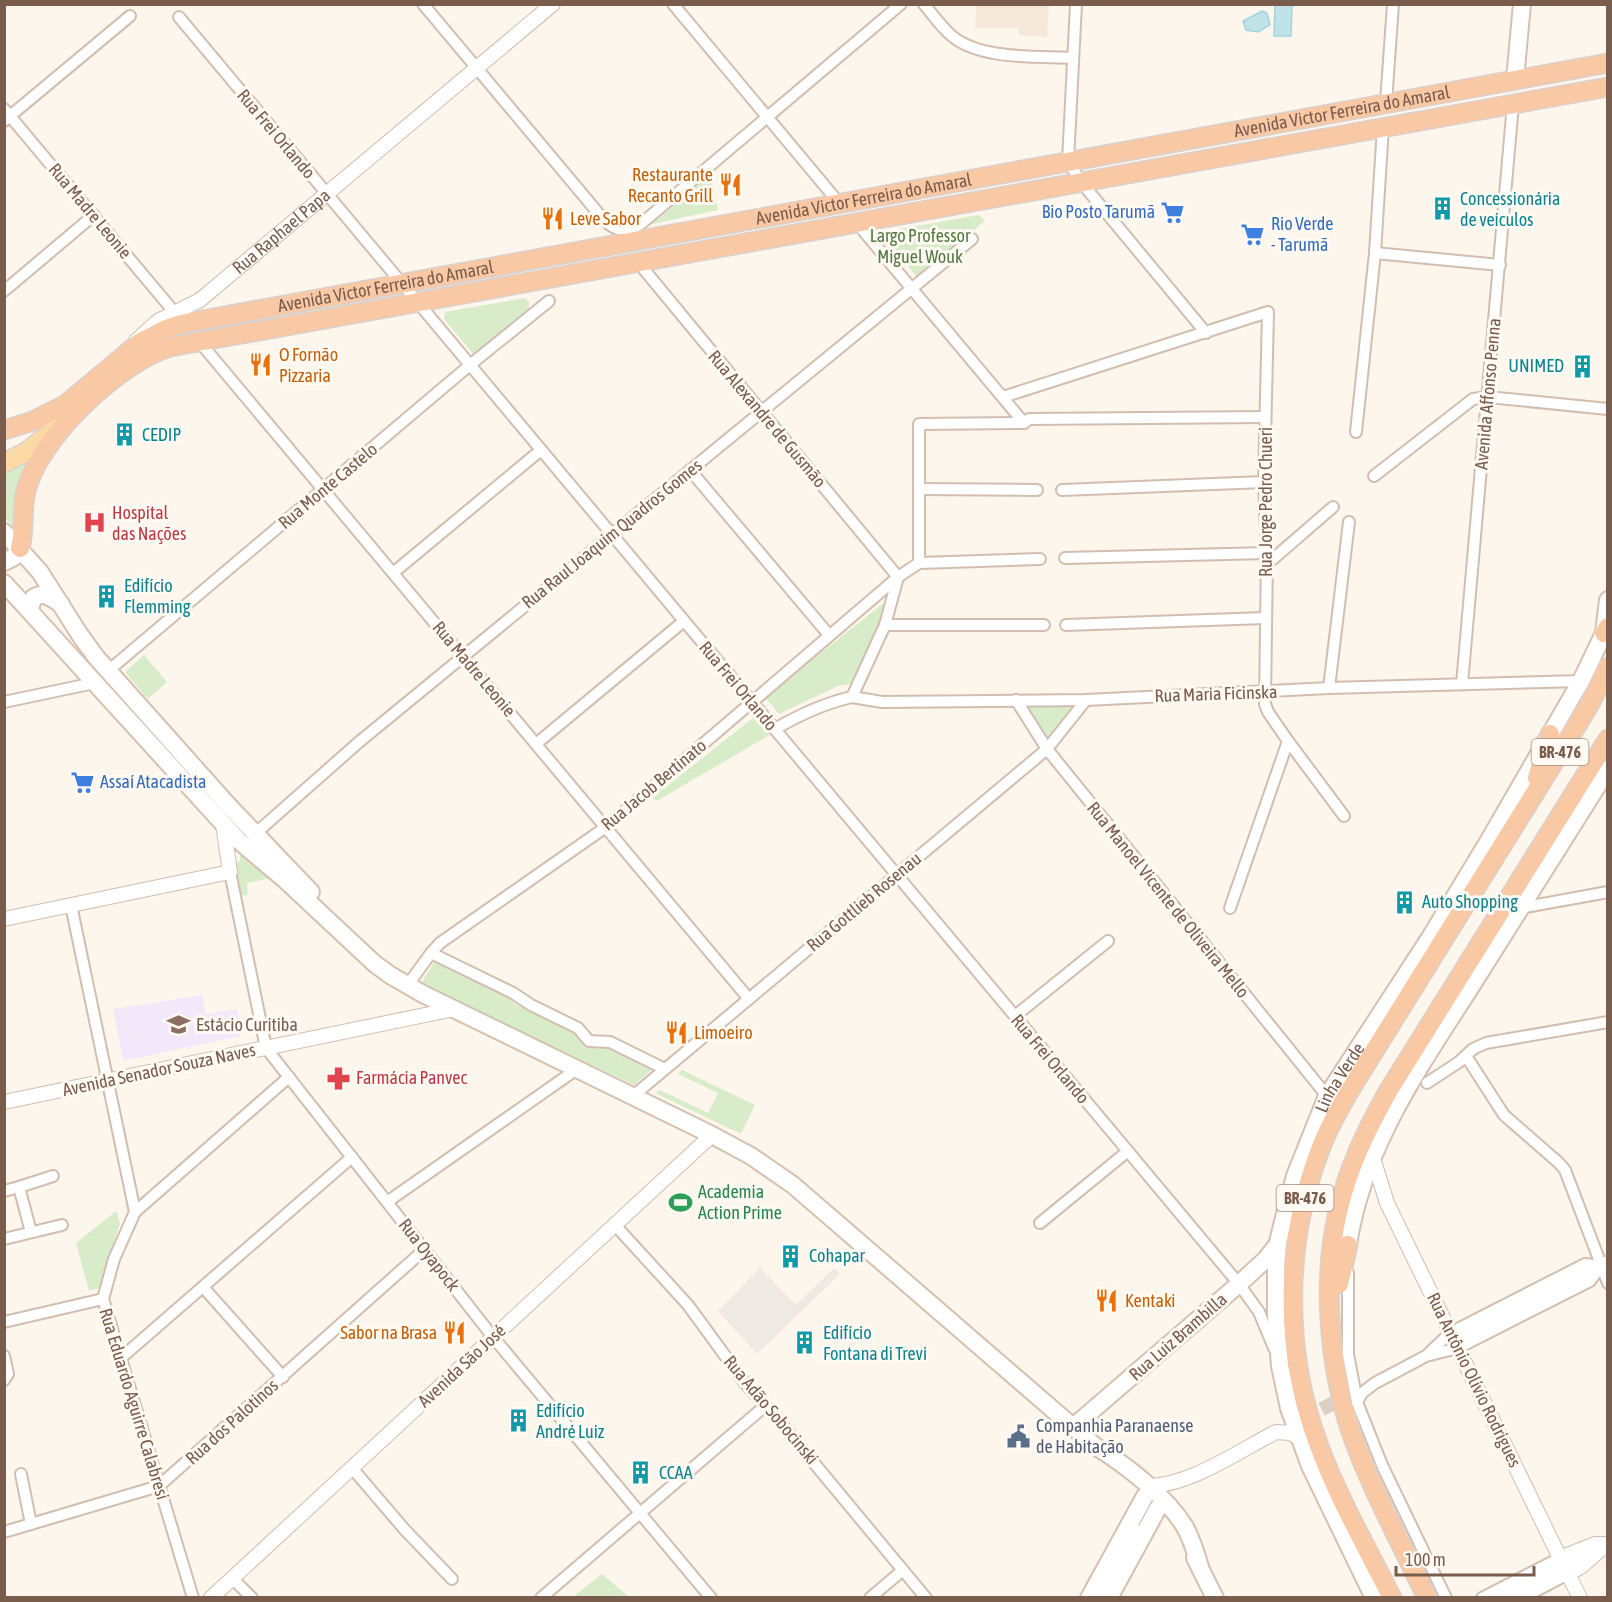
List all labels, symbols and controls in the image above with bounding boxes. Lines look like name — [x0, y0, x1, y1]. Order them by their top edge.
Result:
street label: Avenida Victor Ferreira do Amaral — [1232, 81, 1452, 141]
street label: Rua Frei Orlando — [233, 85, 320, 183]
street label: Rua Madre Leonie — [44, 159, 136, 263]
place label: Restaurante Recanto Grill — [628, 164, 713, 206]
street label: Avenida Victor Ferreira do Amaral — [754, 169, 974, 229]
restaurant icon: Restaurante Recanto Grill — [718, 172, 744, 198]
street label: Rua Raphael Papa — [228, 184, 334, 278]
place label: Concessionária de veículos — [1460, 188, 1560, 230]
building icon: Concessionária de veículos — [1429, 196, 1455, 222]
supermarket icon: Bio Posto Tarumã — [1160, 199, 1186, 225]
place label: Bio Posto Tarumã — [1042, 201, 1155, 222]
restaurant icon: Leve Sabor — [539, 206, 565, 232]
place label: Leve Sabor — [570, 208, 642, 229]
place label: Rio Verde - Tarumã — [1271, 213, 1334, 255]
supermarket icon: Rio Verde - Tarumã — [1240, 221, 1266, 247]
park label: Largo Professor Miguel Wouk — [870, 225, 971, 267]
street label: Avenida Victor Ferreira do Amaral — [276, 256, 495, 316]
street label: Avenida Affonso Penna — [1470, 317, 1505, 471]
place label: O Fornão Pizzaria — [279, 344, 338, 386]
street label: Rua Alexandre de Gusmão — [704, 346, 831, 491]
restaurant icon: O Fornão Pizzaria — [248, 352, 274, 378]
building icon: UNIMED — [1569, 353, 1595, 379]
place label: UNIMED — [1508, 355, 1564, 376]
building icon: CEDIP — [111, 422, 137, 448]
place label: CEDIP — [142, 424, 181, 445]
street label: Rua Jorge Pedro Chueri — [1255, 427, 1276, 577]
street label: Rua Monte Castelo — [274, 438, 381, 533]
street label: Rua Raul Joaquim Quadros Gomes — [517, 455, 706, 613]
place label: Hospital das Nações — [112, 502, 186, 544]
hospital icon: Hospital das Nações — [81, 510, 107, 536]
place label: Edifício Flemming — [124, 575, 191, 617]
building icon: Edifício Flemming — [93, 583, 119, 609]
street label: Rua Madre Leonie — [428, 617, 520, 721]
street label: Rua Frei Orlando — [695, 637, 782, 735]
street label: Rua Maria Ficinska — [1154, 681, 1278, 706]
street label: Rua Jacob Bertinato — [597, 735, 710, 835]
road number: BR-476 — [1532, 739, 1588, 765]
supermarket icon: Assaí Atacadista — [69, 769, 95, 795]
place label: Assaí Atacadista — [100, 771, 207, 792]
street label: Rua Manoel Vicente de Oliveira Mello — [1083, 798, 1254, 1002]
street label: Rua Gottlieb Rosenau — [802, 848, 925, 956]
building icon: Auto Shopping — [1391, 889, 1417, 915]
place label: Auto Shopping — [1422, 891, 1518, 912]
street label: Rua Frei Orlando — [1007, 1010, 1094, 1108]
school or university icon: Estácio Curitiba — [165, 1012, 191, 1038]
place label: Estácio Curitiba — [196, 1014, 298, 1035]
restaurant icon: Limoeiro — [663, 1020, 689, 1046]
place label: Limoeiro — [694, 1022, 753, 1043]
street label: Avenida Senador Souza Naves — [60, 1039, 257, 1100]
street label: Linha Verde — [1311, 1039, 1369, 1115]
pharmacy icon: Farmácia Panvec — [325, 1065, 351, 1091]
place label: Farmácia Panvec — [356, 1067, 467, 1088]
place label: Academia Action Prime — [698, 1181, 782, 1223]
road number: BR-476 — [1276, 1185, 1334, 1211]
sports icon: Academia Action Prime — [667, 1189, 693, 1215]
street label: Rua Oyapock — [395, 1214, 464, 1295]
building icon: Cohapar — [778, 1243, 804, 1269]
place label: Cohapar — [809, 1245, 866, 1266]
restaurant icon: Kentaki — [1094, 1288, 1120, 1314]
street label: Rua Luiz Brambilla — [1124, 1288, 1231, 1385]
street label: Rua Antônio Olívio Rodrigues — [1423, 1289, 1526, 1471]
place label: Kentaki — [1125, 1290, 1175, 1311]
street label: Rua Eduardo Aguirre Calabresi — [95, 1305, 174, 1502]
street label: Avenida São José — [414, 1320, 510, 1412]
restaurant icon: Sabor na Brasa — [442, 1320, 468, 1346]
place label: Sabor na Brasa — [340, 1322, 437, 1343]
place label: Edifício Fontana di Trevi — [823, 1322, 927, 1364]
building icon: Edifício Fontana di Trevi — [792, 1330, 818, 1356]
street label: Rua Adão Sobocinski — [720, 1351, 823, 1468]
street label: Rua dos Palotinos — [181, 1375, 282, 1469]
place label: Edifício André Luiz — [536, 1400, 605, 1442]
building icon: Edifício André Luiz — [505, 1408, 531, 1434]
place label: Companhia Paranaense de Habitação — [1036, 1415, 1194, 1457]
public building icon: Companhia Paranaense de Habitação — [1005, 1423, 1031, 1449]
building icon: CCAA — [628, 1460, 654, 1486]
place label: CCAA — [659, 1462, 693, 1483]
scale bar — [1396, 1539, 1534, 1577]
text: 100 m — [1405, 1549, 1446, 1570]

